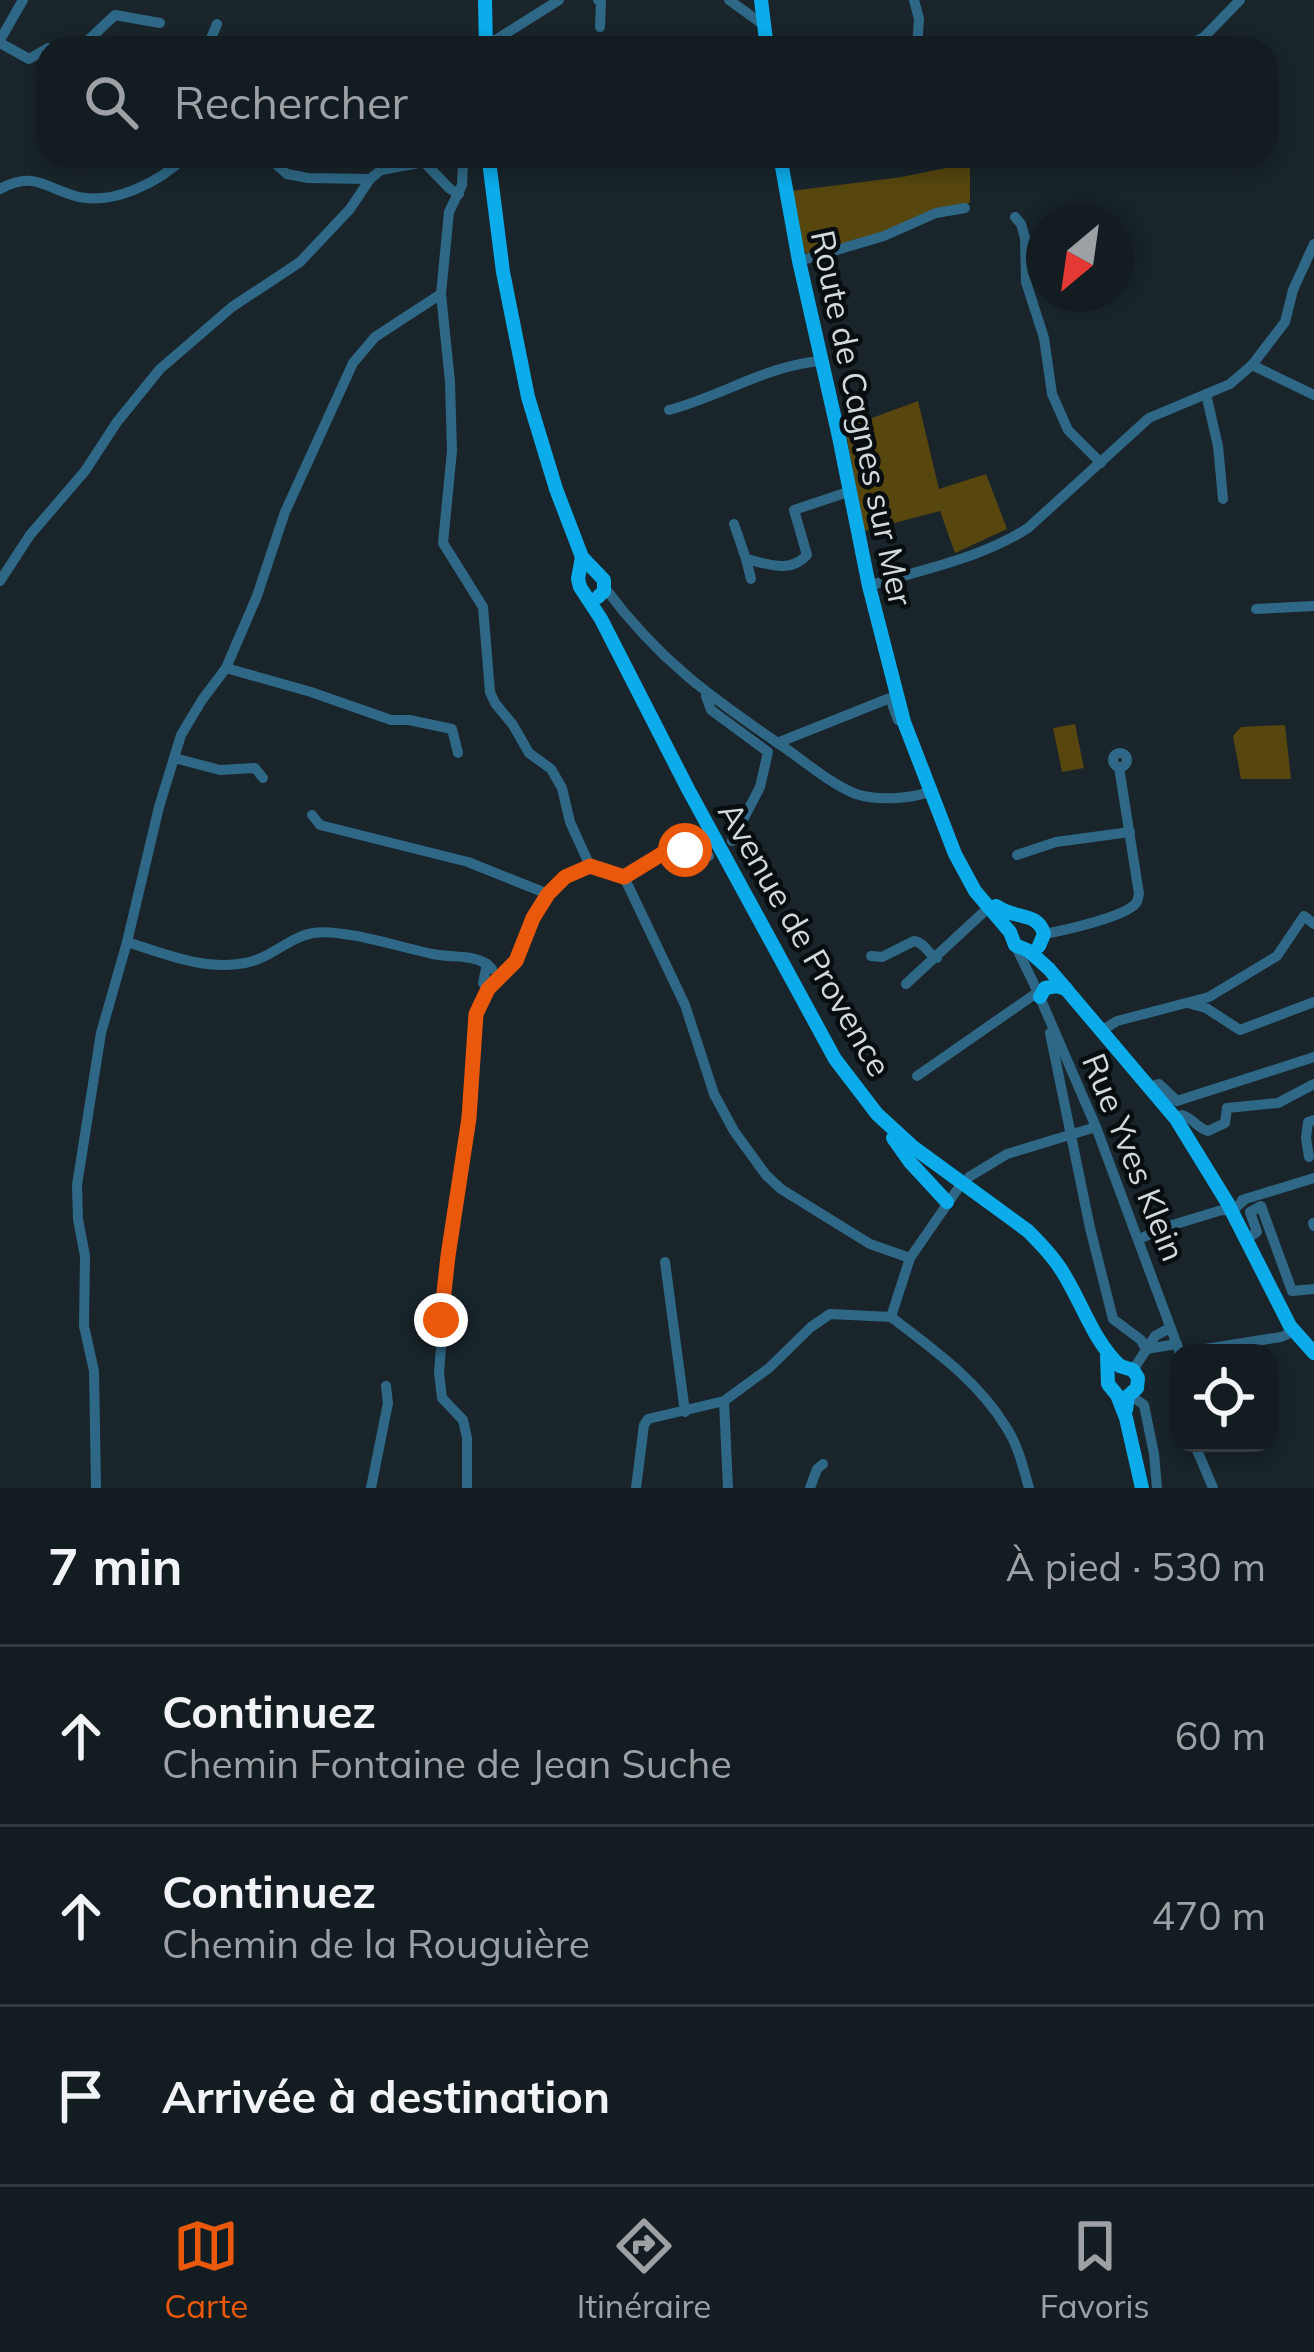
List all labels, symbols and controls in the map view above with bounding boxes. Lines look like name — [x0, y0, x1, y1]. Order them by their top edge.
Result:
search box — [36, 36, 1278, 168]
icon: search — [78, 69, 144, 135]
text: Rechercher — [174, 74, 408, 130]
north arrow — [1026, 204, 1134, 312]
street label: Route de Cagnes sur Mer — [803, 226, 922, 609]
street label: Avenue de Provence — [710, 794, 901, 1083]
route start — [658, 823, 712, 877]
street label: Rue Yves Klein — [1074, 1047, 1195, 1267]
route end — [414, 1293, 468, 1347]
map controls — [1170, 1344, 1278, 1452]
button: locate — [1170, 1344, 1278, 1452]
text: 7 min — [48, 1534, 183, 1598]
text: À pied · 530 m — [1006, 1542, 1266, 1591]
text: Continuez — [162, 1683, 376, 1739]
icon: ahead — [48, 1703, 114, 1769]
text: 60 m — [1175, 1711, 1266, 1760]
text: Chemin Fontaine de Jean Suche — [162, 1739, 732, 1788]
text: Continuez — [162, 1863, 376, 1919]
icon: ahead — [48, 1883, 114, 1949]
text: 470 m — [1151, 1891, 1266, 1940]
text: Chemin de la Rouguière — [162, 1919, 590, 1968]
icon: arrive — [48, 2063, 114, 2129]
text: Arrivée à destination — [162, 2068, 610, 2124]
tab: Carte — [164, 2213, 248, 2326]
tab: Itinéraire — [577, 2213, 711, 2326]
tab: Favoris — [1040, 2213, 1150, 2326]

